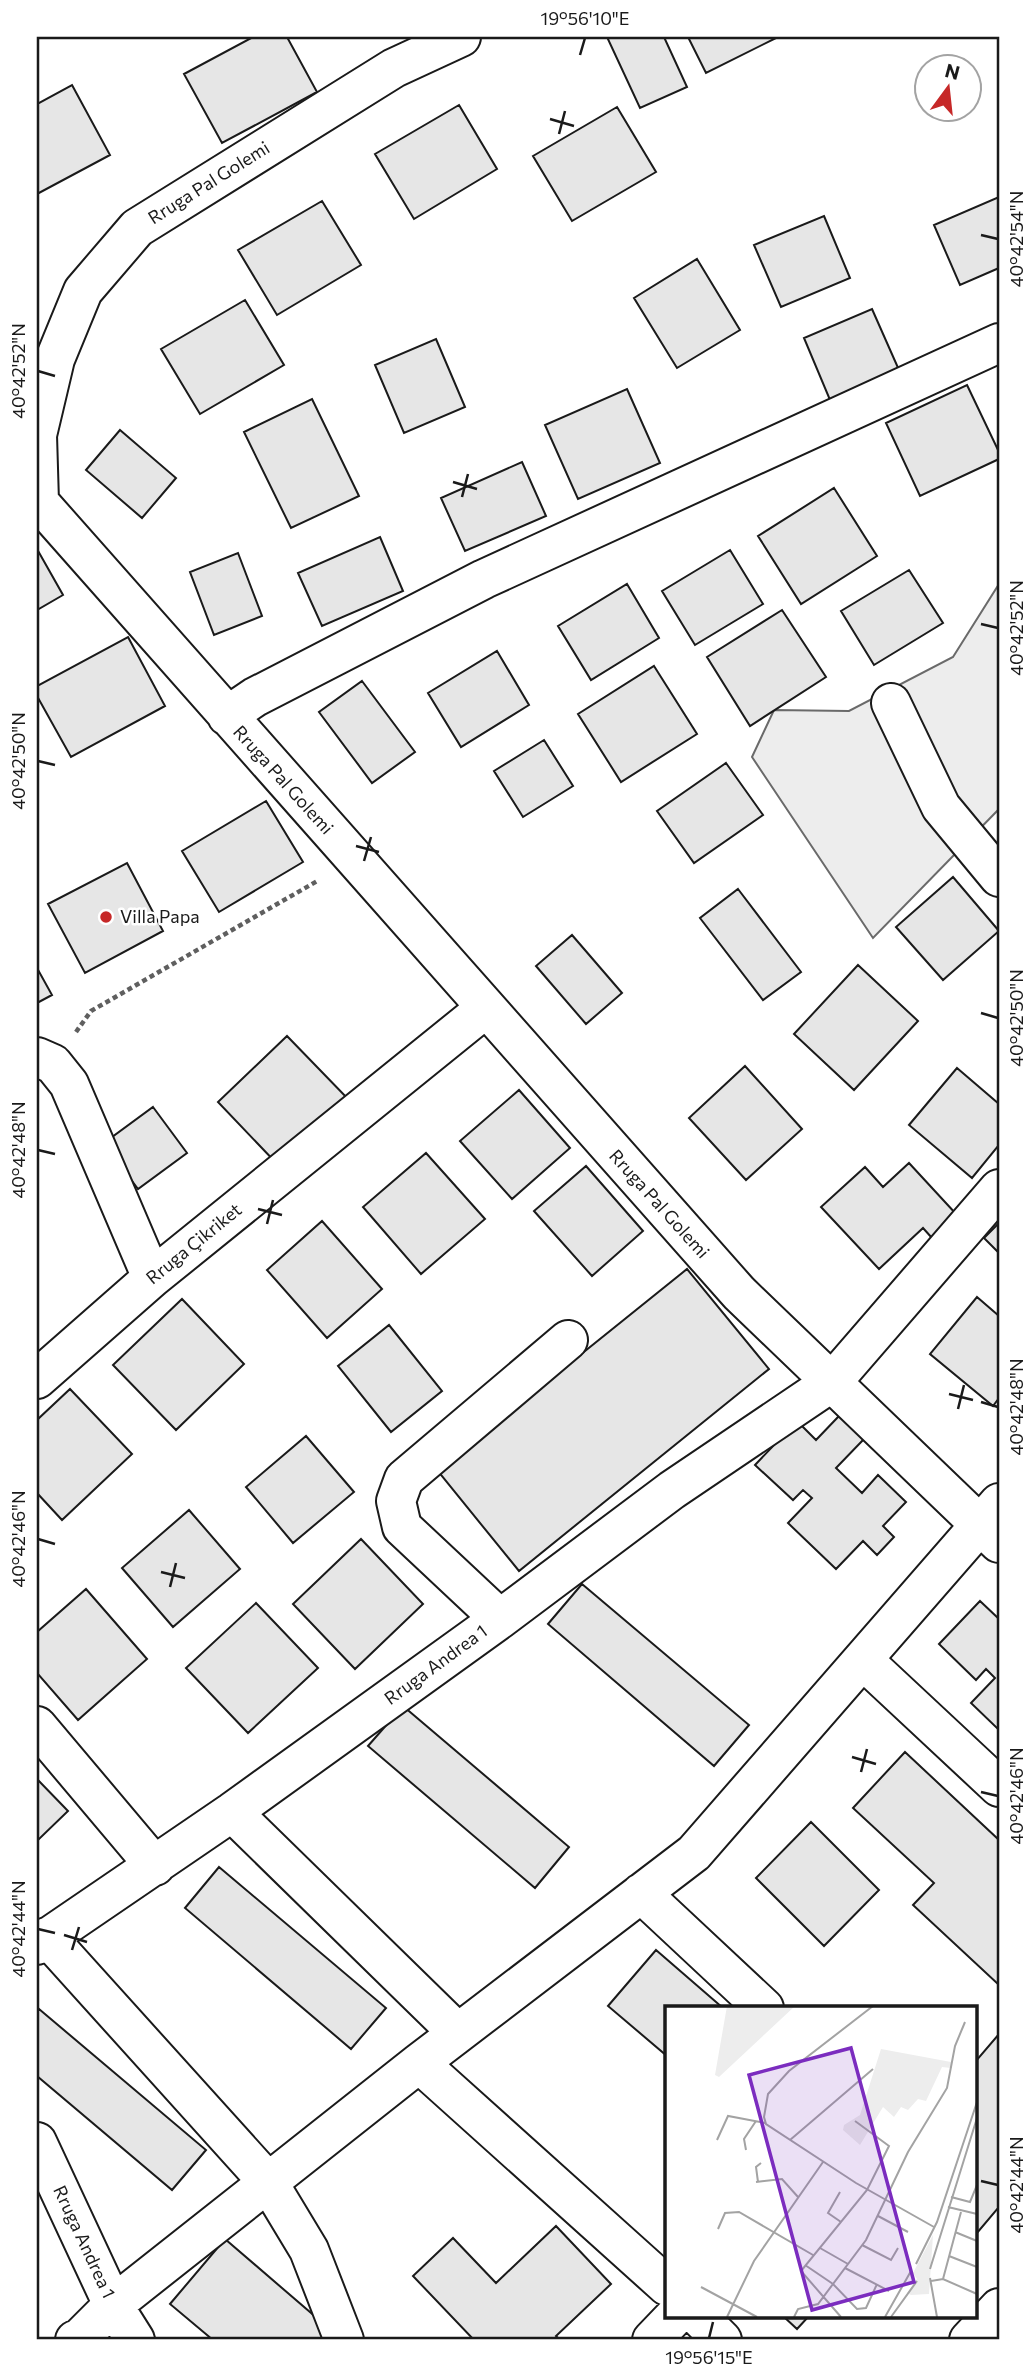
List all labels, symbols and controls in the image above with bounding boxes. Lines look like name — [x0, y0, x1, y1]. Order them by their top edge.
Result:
text: 19°56'10"E — [541, 7, 629, 29]
north arrow — [914, 52, 984, 122]
text: N — [943, 58, 962, 84]
street label: Rruga Pal Golemi — [144, 136, 273, 228]
text: 40°42'54"N — [1005, 191, 1027, 287]
text: 40°42'52"N — [7, 323, 29, 419]
text: 40°42'52"N — [1005, 580, 1027, 676]
text: 40°42'50"N — [7, 712, 29, 810]
street label: Rruga Pal Golemi — [229, 720, 338, 838]
place label: Villa Papa — [120, 905, 200, 927]
marker: Villa Papa — [98, 909, 114, 925]
text: 40°42'50"N — [1005, 969, 1027, 1067]
text: 40°42'48"N — [7, 1101, 29, 1199]
street label: Rruga Pal Golemi — [605, 1144, 714, 1262]
street label: Rruga Çikriket — [141, 1198, 246, 1288]
text: 40°42'48"N — [1005, 1358, 1027, 1456]
text: 40°42'46"N — [7, 1490, 29, 1588]
street label: Rruga Andrea 1 — [380, 1619, 491, 1709]
text: 40°42'46"N — [1005, 1747, 1027, 1845]
text: 40°42'44"N — [7, 1881, 29, 1978]
inset map — [665, 2006, 976, 2318]
text: 40°42'44"N — [1005, 2137, 1027, 2234]
street label: Rruga Andrea 1 — [49, 2182, 121, 2301]
text: 19°56'15"E — [665, 2346, 753, 2368]

